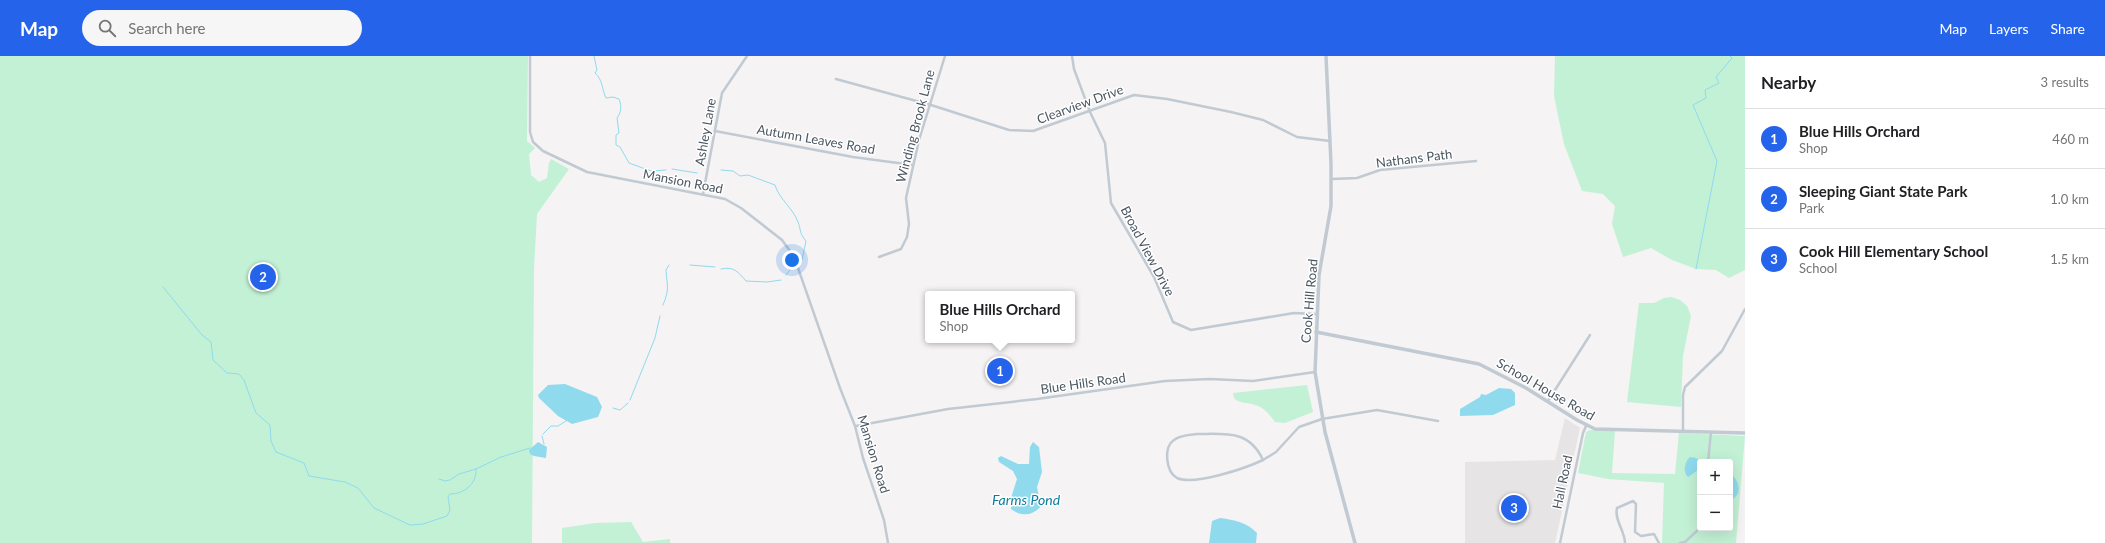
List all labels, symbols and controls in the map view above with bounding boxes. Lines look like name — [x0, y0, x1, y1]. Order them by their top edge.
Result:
search box — [82, 10, 362, 46]
text: Map — [20, 17, 58, 40]
icon: search — [96, 17, 118, 39]
text: Search here — [128, 19, 206, 37]
text: Map — [1939, 20, 1967, 37]
text: Layers — [1989, 20, 2029, 37]
text: Share — [2051, 20, 2085, 37]
street label: Winding Brook Lane — [892, 68, 938, 184]
text: Nearby — [1761, 72, 1816, 93]
text: 3 results — [2041, 74, 2089, 90]
street label: Clearview Drive — [1035, 81, 1125, 127]
street label: Ashley Lane — [691, 97, 719, 167]
street label: Autumn Leaves Road — [756, 121, 876, 157]
text: Blue Hills Orchard — [1799, 122, 1920, 140]
text: 1 — [1770, 131, 1778, 147]
text: 460 m — [2052, 131, 2089, 147]
text: Shop — [1799, 140, 1828, 156]
street label: Nathans Path — [1375, 145, 1453, 171]
street label: Mansion Road — [642, 165, 724, 197]
text: Sleeping Giant State Park — [1799, 182, 1968, 200]
text: 2 — [1770, 191, 1778, 207]
text: 1.0 km — [2050, 191, 2089, 207]
text: Park — [1799, 200, 1824, 216]
street label: Broad View Drive — [1118, 203, 1179, 299]
text: Cook Hill Elementary School — [1799, 242, 1988, 260]
your location — [782, 250, 802, 270]
text: 3 — [1770, 251, 1778, 267]
text: 1.5 km — [2050, 251, 2089, 267]
street label: Cook Hill Road — [1297, 258, 1321, 344]
text: School — [1799, 260, 1837, 276]
pin: 2 — [250, 262, 276, 292]
popup — [925, 291, 1075, 343]
text: Blue Hills Orchard — [939, 300, 1061, 318]
text: Shop — [939, 318, 968, 334]
street label: School House Road — [1494, 354, 1598, 424]
pin: 1 — [987, 356, 1013, 386]
street label: Blue Hills Road — [1039, 369, 1127, 397]
street label: Mansion Road — [854, 413, 894, 495]
street label: Hall Road — [1549, 454, 1575, 510]
map controls — [1697, 459, 1733, 531]
button: + — [1697, 459, 1733, 495]
water label: Farms Pond — [992, 491, 1061, 508]
pin: 3 — [1501, 493, 1527, 523]
button: − — [1697, 495, 1733, 531]

